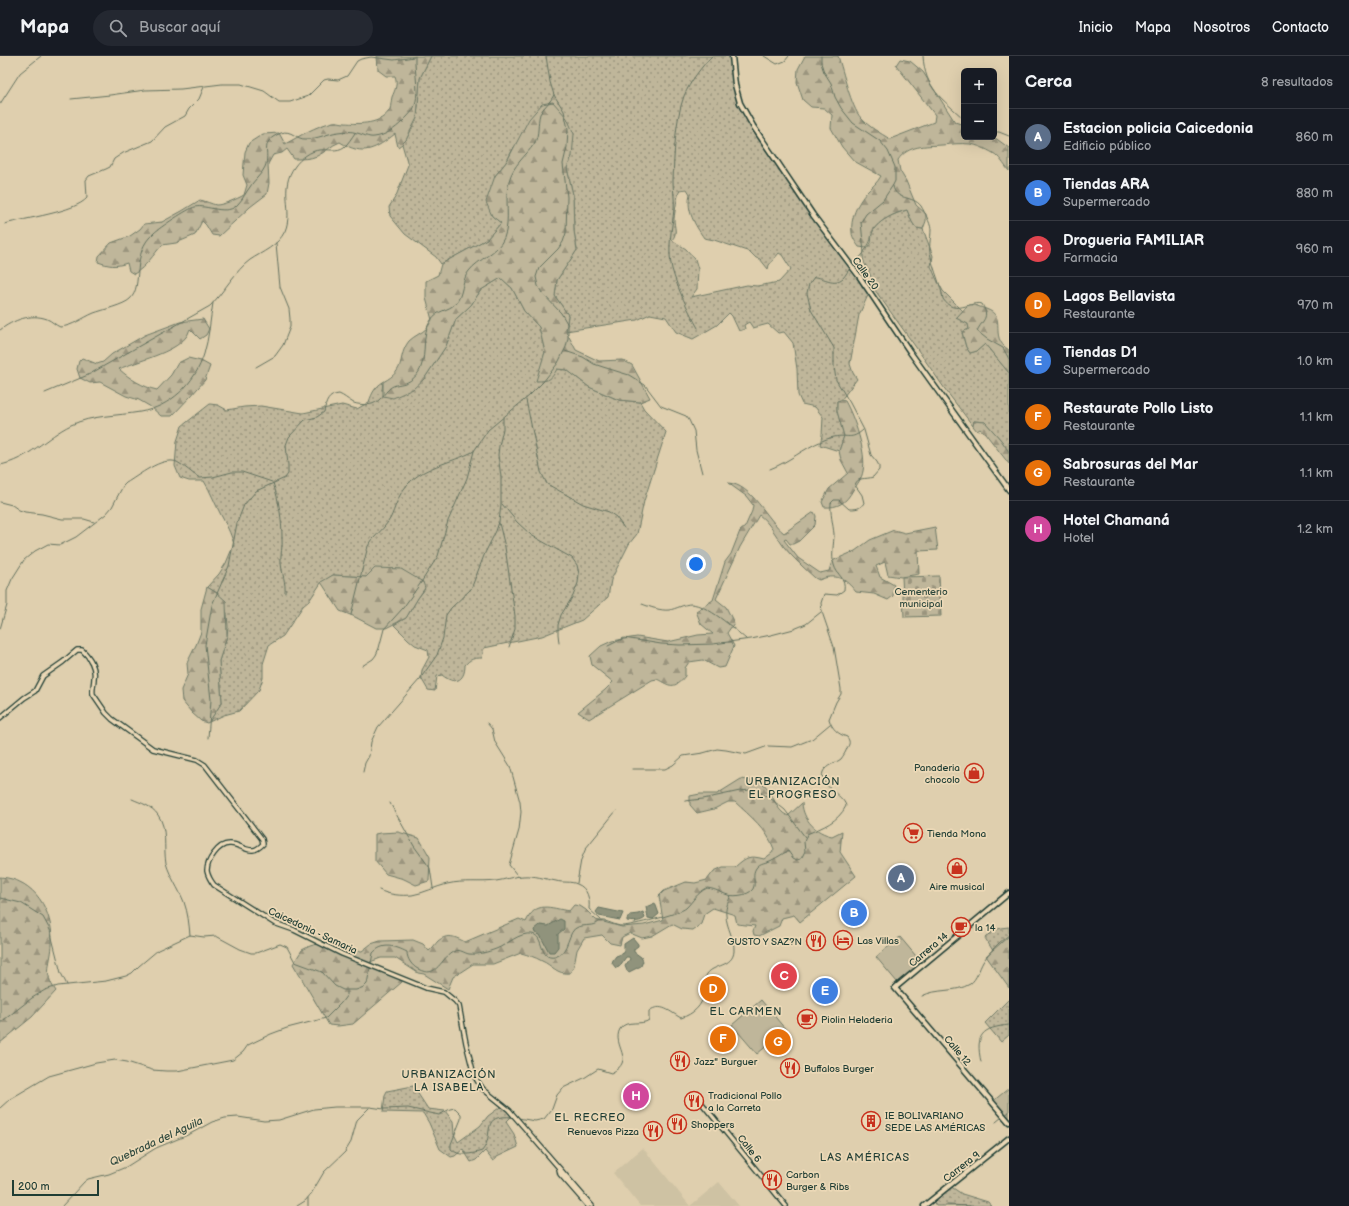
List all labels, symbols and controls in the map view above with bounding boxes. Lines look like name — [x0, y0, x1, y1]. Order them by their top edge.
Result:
search box — [93, 10, 373, 46]
text: Mapa — [20, 16, 69, 39]
icon: search — [107, 17, 129, 39]
text: Buscar aquí — [139, 18, 220, 37]
text: Inicio — [1079, 19, 1113, 36]
text: Mapa — [1135, 19, 1171, 36]
text: Nosotros — [1193, 19, 1250, 36]
text: Contacto — [1272, 19, 1329, 36]
map controls — [961, 68, 997, 140]
button: + — [961, 68, 997, 104]
text: Cerca — [1025, 72, 1072, 92]
text: 8 resultados — [1261, 74, 1333, 90]
button: − — [961, 104, 997, 140]
text: Estacion policia Caicedonia — [1063, 119, 1253, 138]
text: A — [1034, 129, 1042, 145]
text: 860 m — [1296, 129, 1333, 145]
text: Edificio público — [1063, 138, 1151, 154]
text: Tiendas ARA — [1063, 175, 1149, 194]
text: B — [1033, 185, 1043, 201]
text: 880 m — [1296, 185, 1333, 201]
text: Supermercado — [1063, 194, 1150, 210]
text: Drogueria FAMILIAR — [1063, 231, 1204, 250]
text: C — [1033, 241, 1043, 257]
text: 960 m — [1296, 241, 1333, 257]
text: Farmacia — [1063, 250, 1118, 266]
street label: Calle 20 — [849, 255, 881, 292]
text: Lagos Bellavista — [1063, 287, 1175, 306]
text: D — [1033, 297, 1043, 313]
text: 970 m — [1297, 297, 1333, 313]
text: Restaurante — [1063, 306, 1135, 322]
text: Tiendas D1 — [1063, 343, 1137, 362]
text: E — [1034, 353, 1042, 369]
text: 1.0 km — [1297, 353, 1333, 369]
text: Supermercado — [1063, 362, 1150, 378]
text: Restaurate Pollo Listo — [1063, 399, 1213, 418]
text: F — [1034, 409, 1042, 425]
text: 1.1 km — [1300, 409, 1333, 425]
text: Restaurante — [1063, 418, 1135, 434]
text: Sabrosuras del Mar — [1063, 455, 1198, 474]
text: G — [1033, 465, 1043, 481]
text: 1.1 km — [1300, 465, 1333, 481]
text: Restaurante — [1063, 474, 1135, 490]
text: Hotel Chamaná — [1063, 511, 1170, 530]
text: H — [1033, 521, 1043, 537]
text: 1.2 km — [1297, 521, 1333, 537]
text: Hotel — [1063, 530, 1094, 546]
your location — [686, 554, 706, 574]
park label: Cementerio municipal — [894, 586, 948, 610]
place label: Panaderia chocolo — [914, 762, 960, 786]
shop icon: Panaderia chocolo — [963, 762, 985, 784]
district label: URBANIZACIÓN EL PROGRESO — [745, 774, 841, 801]
supermarket icon: Tienda Mona — [902, 822, 924, 844]
place label: Tienda Mona — [927, 828, 987, 840]
shop icon: Aire musical — [946, 857, 968, 879]
pin: A — [888, 863, 914, 893]
place label: Aire musical — [930, 881, 984, 893]
pin: B — [841, 898, 867, 928]
street label: Caicedonia - Samaria — [266, 905, 359, 957]
cafe icon: la 14 — [950, 916, 972, 938]
place label: la 14 — [975, 922, 996, 934]
hotel icon: Las Villas — [832, 929, 854, 951]
restaurant icon: GUSTO Y SAZ?N — [805, 930, 827, 952]
street label: Carrera 14 — [907, 930, 951, 970]
place label: Las Villas — [857, 935, 899, 947]
place label: GUSTO Y SAZ?N — [727, 936, 802, 948]
pin: C — [771, 961, 797, 991]
pin: D — [700, 974, 726, 1004]
pin: E — [812, 976, 838, 1006]
district label: EL CARMEN — [710, 1005, 782, 1018]
cafe icon: Piolin Heladeria — [796, 1008, 818, 1030]
place label: Piolin Heladeria — [821, 1014, 893, 1026]
pin: F — [710, 1024, 736, 1054]
pin: G — [765, 1027, 791, 1057]
street label: Calle 12 — [941, 1033, 973, 1068]
restaurant icon: Jazz" Burguer — [669, 1050, 691, 1072]
place label: Jazz" Burguer — [694, 1056, 758, 1068]
restaurant icon: Buffalos Burger — [779, 1057, 801, 1079]
place label: Buffalos Burger — [804, 1063, 874, 1075]
district label: URBANIZACIÓN LA ISABELA — [401, 1067, 497, 1094]
pin: H — [623, 1081, 649, 1111]
restaurant icon: Tradicional Pollo a la Carreta — [683, 1090, 705, 1112]
place label: Tradicional Pollo a la Carreta — [708, 1090, 782, 1114]
building icon: IE BOLIVARIANO SEDE LAS AMÉRICAS — [860, 1110, 882, 1132]
place label: IE BOLIVARIANO SEDE LAS AMÉRICAS — [885, 1110, 985, 1134]
district label: EL RECREO — [554, 1111, 626, 1124]
restaurant icon: Shoppers — [666, 1113, 688, 1135]
water label: Quebrada del Aguila — [108, 1114, 205, 1169]
place label: Shoppers — [691, 1119, 734, 1131]
restaurant icon: Renuevos Pizza — [642, 1120, 664, 1142]
place label: Renuevos Pizza — [567, 1126, 639, 1138]
street label: Calle 6 — [735, 1132, 764, 1165]
street label: Carrera 9 — [941, 1149, 983, 1185]
district label: LAS AMÉRICAS — [820, 1150, 910, 1164]
restaurant icon: Carbon Burger & Ribs — [761, 1169, 783, 1191]
place label: Carbon Burger & Ribs — [786, 1169, 849, 1193]
scale bar — [12, 1178, 99, 1197]
text: 200 m — [18, 1180, 50, 1193]

